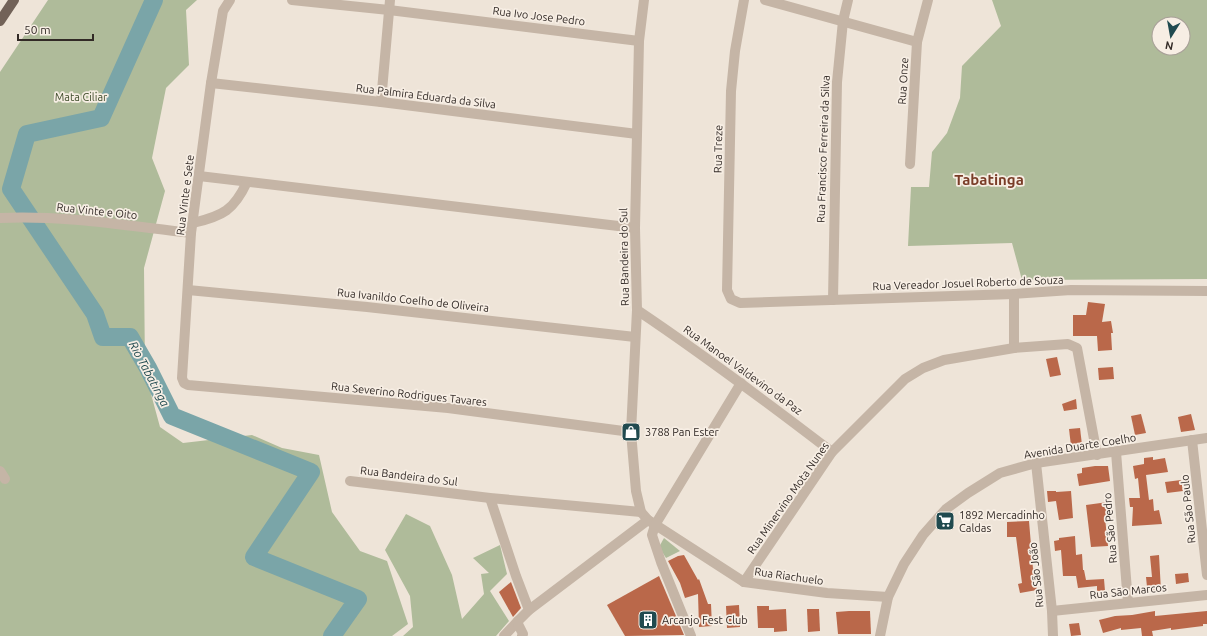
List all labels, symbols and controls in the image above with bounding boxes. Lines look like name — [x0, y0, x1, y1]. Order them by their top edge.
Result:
street label: Rua Ivo Jose Pedro — [492, 4, 586, 28]
scale bar — [18, 16, 93, 42]
north arrow — [1151, 16, 1191, 56]
text: 50 m — [24, 23, 51, 36]
text: N — [1164, 39, 1174, 52]
street label: Rua Onze — [896, 57, 910, 105]
street label: Rua Francisco Ferreira da Silva — [814, 75, 832, 223]
street label: Rua Palmira Eduarda da Silva — [355, 81, 497, 111]
park label: Mata Ciliar — [55, 91, 108, 103]
street label: Rua Treze — [712, 125, 724, 173]
street label: Rua Vinte e Sete — [174, 154, 196, 236]
district label: Tabatinga — [954, 171, 1024, 188]
street label: Rua Vinte e Oito — [56, 201, 138, 221]
street label: Rua Bandeira do Sul — [617, 208, 631, 306]
street label: Rua Vereador Josuel Roberto de Souza — [872, 274, 1064, 292]
street label: Rua Ivanildo Coelho de Oliveira — [336, 286, 490, 314]
street label: Rua Manoel Valdevino da Paz — [681, 323, 805, 417]
water label: Rio Tabatinga — [127, 339, 172, 409]
street label: Rua Severino Rodrigues Tavares — [331, 380, 488, 408]
shop icon: 3788 Pan Ester — [620, 421, 642, 443]
place label: 3788 Pan Ester — [645, 426, 720, 438]
street label: Avenida Duarte Coelho — [1023, 431, 1137, 461]
street label: Rua Minervino Mota Nunes — [745, 440, 831, 556]
street label: Rua Bandeira do Sul — [360, 464, 459, 488]
street label: Rua São Paulo — [1178, 474, 1198, 544]
street label: Rua São Pedro — [1101, 492, 1119, 564]
place label: 1892 Mercadinho Caldas — [959, 509, 1045, 534]
supermarket icon: 1892 Mercadinho Caldas — [934, 510, 956, 532]
street label: Rua São João — [1027, 542, 1045, 608]
street label: Rua Riachuelo — [754, 565, 824, 587]
street label: Rua São Marcos — [1089, 581, 1167, 601]
building icon: Arcanjo Fest Club — [637, 609, 659, 631]
place label: Arcanjo Fest Club — [662, 614, 748, 626]

